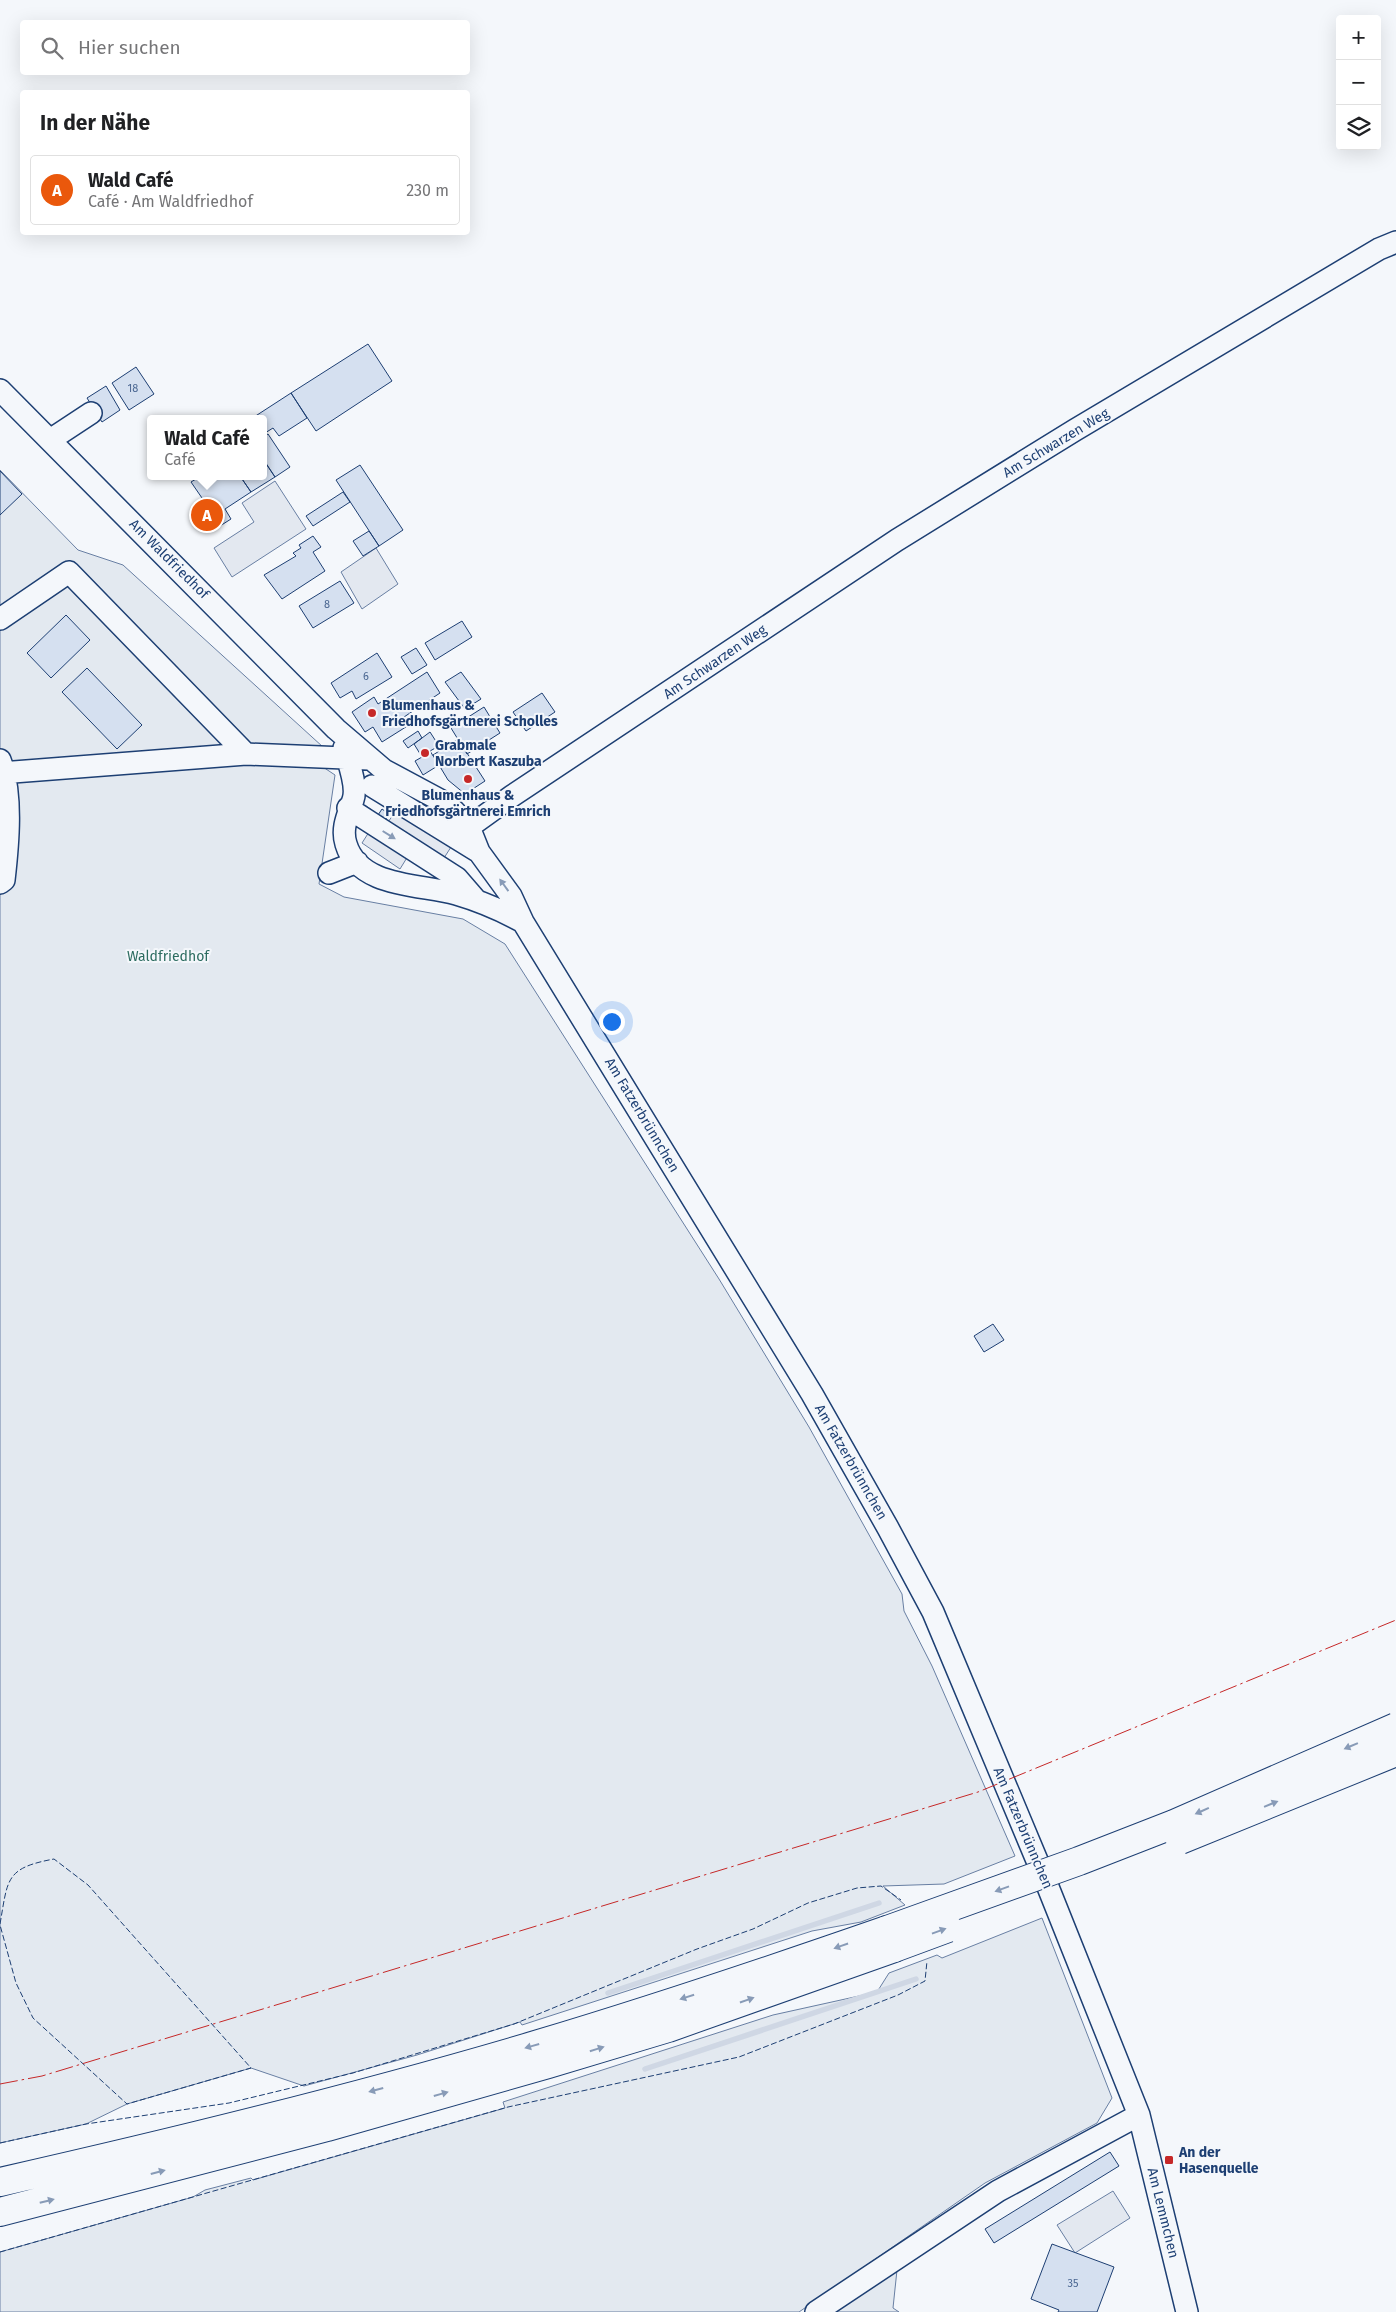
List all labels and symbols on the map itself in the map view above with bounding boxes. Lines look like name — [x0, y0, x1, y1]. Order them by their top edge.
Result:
house number: 18 — [128, 382, 138, 395]
street label: Am Schwarzen Weg — [1000, 404, 1113, 481]
pin: A — [191, 496, 223, 534]
street label: Am Waldfriedhof — [126, 516, 212, 602]
house number: 8 — [324, 598, 330, 611]
street label: Am Schwarzen Weg — [660, 621, 770, 703]
house number: 6 — [363, 670, 369, 683]
place label: Blumenhaus & Friedhofsgärtnerei Scholles — [382, 697, 558, 730]
marker: Blumenhaus & Friedhofsgärtnerei Scholles — [366, 707, 378, 719]
place label: Grabmale Norbert Kaszuba — [435, 737, 542, 770]
marker: Grabmale Norbert Kaszuba — [419, 747, 431, 759]
marker: Blumenhaus & Friedhofsgärtnerei Emrich — [462, 773, 474, 785]
place label: Blumenhaus & Friedhofsgärtnerei Emrich — [385, 787, 551, 820]
one-way arrow — [382, 830, 396, 839]
one-way arrow — [498, 879, 509, 892]
park label: Waldfriedhof — [127, 948, 210, 965]
your location — [599, 1009, 625, 1035]
street label: Am Fatzerbrünnchen — [601, 1055, 683, 1175]
street label: Am Fatzerbrünnchen — [811, 1401, 891, 1523]
one-way arrow — [1344, 1742, 1358, 1750]
street label: Am Fatzerbrünnchen — [990, 1765, 1056, 1891]
one-way arrow — [1263, 1800, 1278, 1807]
one-way arrow — [1195, 1807, 1209, 1815]
one-way arrow — [994, 1885, 1009, 1893]
one-way arrow — [932, 1927, 947, 1934]
one-way arrow — [834, 1943, 849, 1950]
one-way arrow — [679, 1993, 694, 2001]
one-way arrow — [740, 1996, 755, 2004]
one-way arrow — [525, 2042, 540, 2050]
one-way arrow — [590, 2044, 605, 2052]
one-way arrow — [368, 2086, 383, 2094]
one-way arrow — [434, 2090, 449, 2098]
place label: An der Hasenquelle — [1178, 2144, 1259, 2177]
marker: An der Hasenquelle — [1163, 2154, 1175, 2166]
street label: Am Lemmchen — [1144, 2166, 1182, 2260]
one-way arrow — [151, 2168, 166, 2176]
one-way arrow — [40, 2197, 55, 2205]
house number: 35 — [1068, 2277, 1079, 2290]

